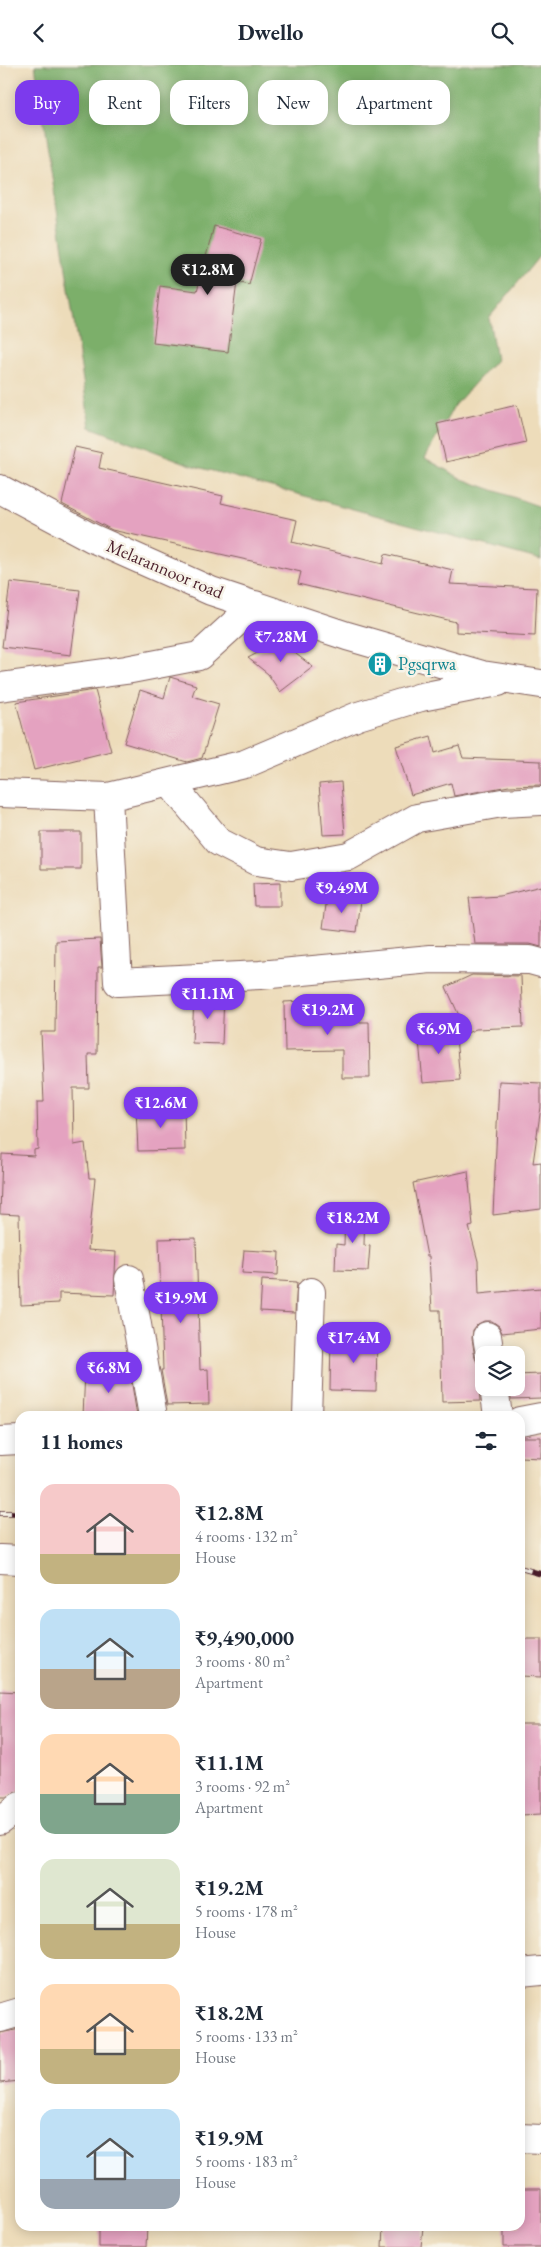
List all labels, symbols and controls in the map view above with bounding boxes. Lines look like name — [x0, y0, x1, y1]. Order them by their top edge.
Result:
text: Dwello — [238, 18, 303, 47]
icon: back — [25, 19, 53, 47]
icon: search — [488, 19, 516, 47]
chip: Buy — [15, 80, 79, 125]
chip: Rent — [89, 80, 160, 125]
chip: Filters — [170, 80, 248, 125]
chip: New — [258, 80, 328, 125]
chip: Apartment — [338, 80, 450, 125]
pin: ₹12.8M — [167, 253, 249, 296]
text: ₹12.8M — [182, 259, 234, 280]
street label: Melarannoor road — [103, 534, 228, 604]
pin: ₹7.28M — [240, 621, 322, 663]
text: ₹7.28M — [255, 626, 307, 647]
building icon: Pgsqrwa — [367, 651, 393, 677]
place label: Pgsqrwa — [398, 652, 457, 675]
pin: ₹9.49M — [301, 871, 383, 914]
text: ₹9.49M — [316, 877, 368, 898]
pin: ₹11.1M — [167, 977, 249, 1020]
text: ₹11.1M — [182, 983, 234, 1004]
pin: ₹19.2M — [287, 993, 369, 1036]
text: ₹19.2M — [302, 999, 354, 1020]
pin: ₹6.9M — [404, 1013, 474, 1055]
text: ₹6.9M — [417, 1018, 461, 1039]
pin: ₹12.6M — [120, 1087, 202, 1129]
text: ₹12.6M — [135, 1092, 187, 1113]
pin: ₹18.2M — [312, 1201, 394, 1244]
text: ₹18.2M — [327, 1207, 379, 1228]
pin: ₹19.9M — [140, 1281, 222, 1324]
text: ₹19.9M — [155, 1287, 207, 1308]
pin: ₹17.4M — [313, 1321, 395, 1364]
text: ₹17.4M — [328, 1327, 380, 1348]
map controls — [475, 1346, 525, 1396]
button: layers — [475, 1346, 525, 1396]
pin: ₹6.8M — [74, 1351, 144, 1394]
text: ₹6.8M — [87, 1357, 131, 1378]
icon: filters — [472, 1427, 500, 1455]
text: 11 homes — [40, 1428, 123, 1455]
text: ₹12.8M — [195, 1499, 264, 1526]
icon: home — [80, 1504, 140, 1564]
text: 4 rooms · 132 m² — [195, 1526, 298, 1547]
text: House — [195, 1547, 236, 1568]
text: ₹9,490,000 — [195, 1624, 294, 1651]
icon: home — [80, 1629, 140, 1689]
text: 3 rooms · 80 m² — [195, 1651, 290, 1672]
text: Apartment — [195, 1672, 263, 1693]
text: ₹11.1M — [195, 1749, 264, 1776]
icon: home — [80, 1754, 140, 1814]
text: 3 rooms · 92 m² — [195, 1776, 290, 1797]
text: Apartment — [195, 1797, 263, 1818]
text: ₹19.2M — [195, 1874, 264, 1901]
icon: home — [80, 1879, 140, 1939]
text: 5 rooms · 178 m² — [195, 1901, 298, 1922]
text: House — [195, 1922, 236, 1943]
text: ₹18.2M — [195, 1999, 264, 2026]
icon: home — [80, 2004, 140, 2064]
text: 5 rooms · 133 m² — [195, 2026, 298, 2047]
text: House — [195, 2047, 236, 2068]
text: ₹19.9M — [195, 2124, 264, 2151]
icon: home — [80, 2129, 140, 2189]
text: 5 rooms · 183 m² — [195, 2151, 298, 2172]
text: House — [195, 2172, 236, 2193]

